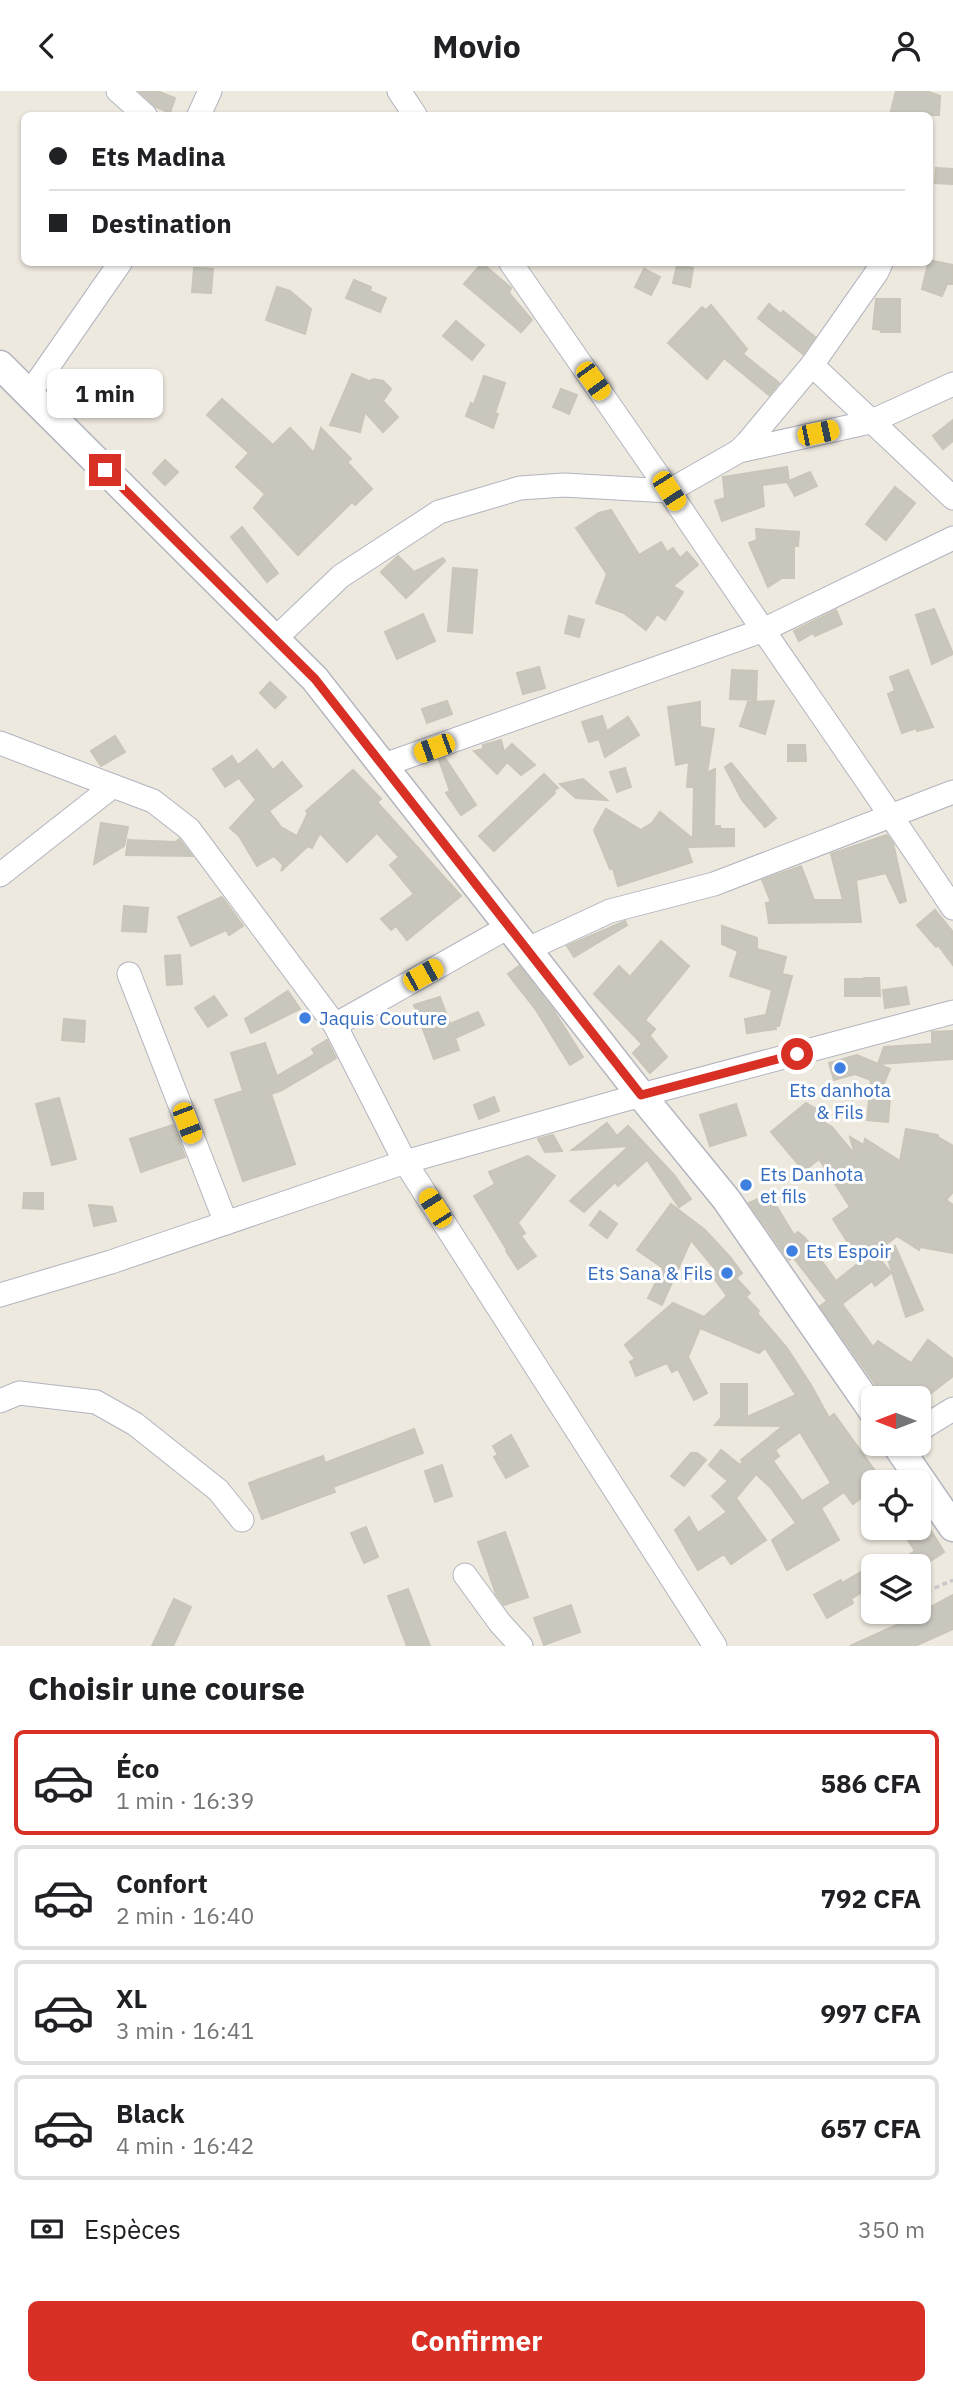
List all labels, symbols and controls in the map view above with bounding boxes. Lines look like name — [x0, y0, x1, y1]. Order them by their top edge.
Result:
text: Movio — [432, 25, 521, 67]
icon: back — [28, 27, 66, 65]
icon: person — [887, 27, 925, 65]
text: Ets Madina — [91, 139, 226, 173]
text: Destination — [91, 206, 232, 240]
car — [573, 358, 614, 404]
callout: 1 min — [47, 369, 163, 417]
text: 1 min — [75, 378, 135, 408]
car — [796, 418, 841, 448]
route end — [89, 454, 121, 486]
car — [649, 468, 690, 514]
car — [411, 731, 458, 765]
car — [400, 956, 447, 994]
place label: Jaquis Couture — [319, 1006, 447, 1030]
marker: Jaquis Couture — [297, 1010, 313, 1026]
route start — [781, 1038, 813, 1070]
marker: Ets danhota & Fils — [832, 1060, 848, 1076]
place label: Ets danhota & Fils — [789, 1078, 891, 1124]
car — [170, 1100, 205, 1146]
place label: Ets Danhota et fils — [760, 1162, 863, 1208]
marker: Ets Danhota et fils — [738, 1177, 754, 1193]
car — [415, 1185, 456, 1231]
place label: Ets Espoir — [806, 1239, 891, 1263]
marker: Ets Espoir — [784, 1243, 800, 1259]
place label: Ets Sana & Fils — [587, 1261, 713, 1285]
marker: Ets Sana & Fils — [719, 1265, 735, 1281]
north arrow — [861, 1386, 931, 1456]
map controls — [861, 1386, 931, 1624]
button: locate — [861, 1470, 931, 1540]
button: layers — [861, 1554, 931, 1624]
text: Choisir une course — [28, 1667, 305, 1709]
icon: car — [32, 1751, 95, 1814]
text: Éco — [116, 1751, 160, 1785]
text: 586 CFA — [820, 1766, 921, 1800]
text: 1 min · 16:39 — [116, 1785, 254, 1815]
icon: car — [32, 1866, 95, 1929]
text: Confort — [116, 1866, 208, 1900]
text: 792 CFA — [820, 1881, 921, 1915]
text: 2 min · 16:40 — [116, 1900, 254, 1930]
icon: car — [32, 1981, 95, 2044]
text: XL — [116, 1981, 147, 2015]
text: 997 CFA — [820, 1996, 921, 2030]
text: 3 min · 16:41 — [116, 2015, 254, 2045]
icon: car — [32, 2096, 95, 2159]
text: Black — [116, 2096, 184, 2130]
text: 657 CFA — [820, 2111, 921, 2145]
text: 4 min · 16:42 — [116, 2130, 254, 2160]
icon: cash — [28, 2210, 66, 2248]
text: Espèces — [84, 2212, 181, 2246]
text: 350 m — [858, 2214, 925, 2244]
button: Confirmer — [28, 2301, 925, 2381]

